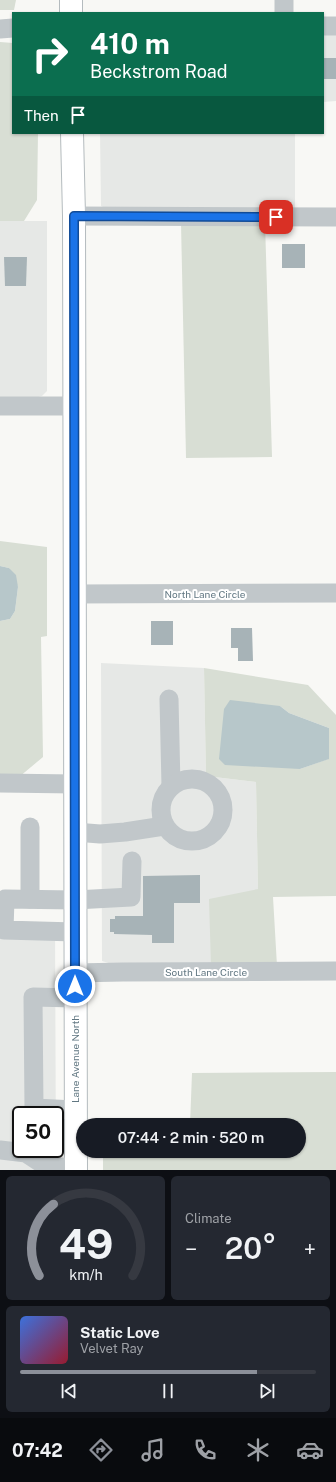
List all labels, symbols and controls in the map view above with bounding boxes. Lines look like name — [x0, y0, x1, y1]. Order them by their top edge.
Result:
text: 410 m — [90, 27, 170, 60]
icon: right — [24, 28, 76, 80]
text: Beckstrom Road — [90, 61, 227, 82]
icon: arrive — [67, 104, 89, 126]
text: Then — [24, 107, 59, 124]
pin — [259, 200, 293, 234]
icon: arrive — [265, 206, 287, 228]
street label: North Lane Circle — [165, 588, 246, 600]
position arrow — [54, 965, 96, 1007]
street label: South Lane Circle — [165, 966, 247, 978]
street label: Lane Avenue North — [69, 1015, 81, 1103]
speed limit sign: 50 — [12, 1106, 64, 1158]
text: 07:44 · 2 min · 520 m — [118, 1129, 264, 1146]
text: Climate — [185, 1211, 232, 1226]
text: 49 — [58, 1219, 113, 1268]
text: 20° — [225, 1230, 276, 1266]
text: − — [185, 1236, 197, 1262]
text: + — [304, 1236, 316, 1262]
text: km/h — [69, 1266, 102, 1283]
text: Static Love — [80, 1324, 160, 1341]
text: Velvet Ray — [80, 1341, 144, 1356]
icon: previous — [58, 1380, 80, 1402]
icon: pause — [157, 1380, 179, 1402]
icon: next — [256, 1380, 278, 1402]
icon: directions — [87, 1436, 115, 1464]
icon: music — [139, 1436, 167, 1464]
icon: phone — [191, 1436, 219, 1464]
icon: climate — [244, 1436, 272, 1464]
icon: car — [296, 1436, 324, 1464]
text: 07:42 — [12, 1440, 63, 1461]

